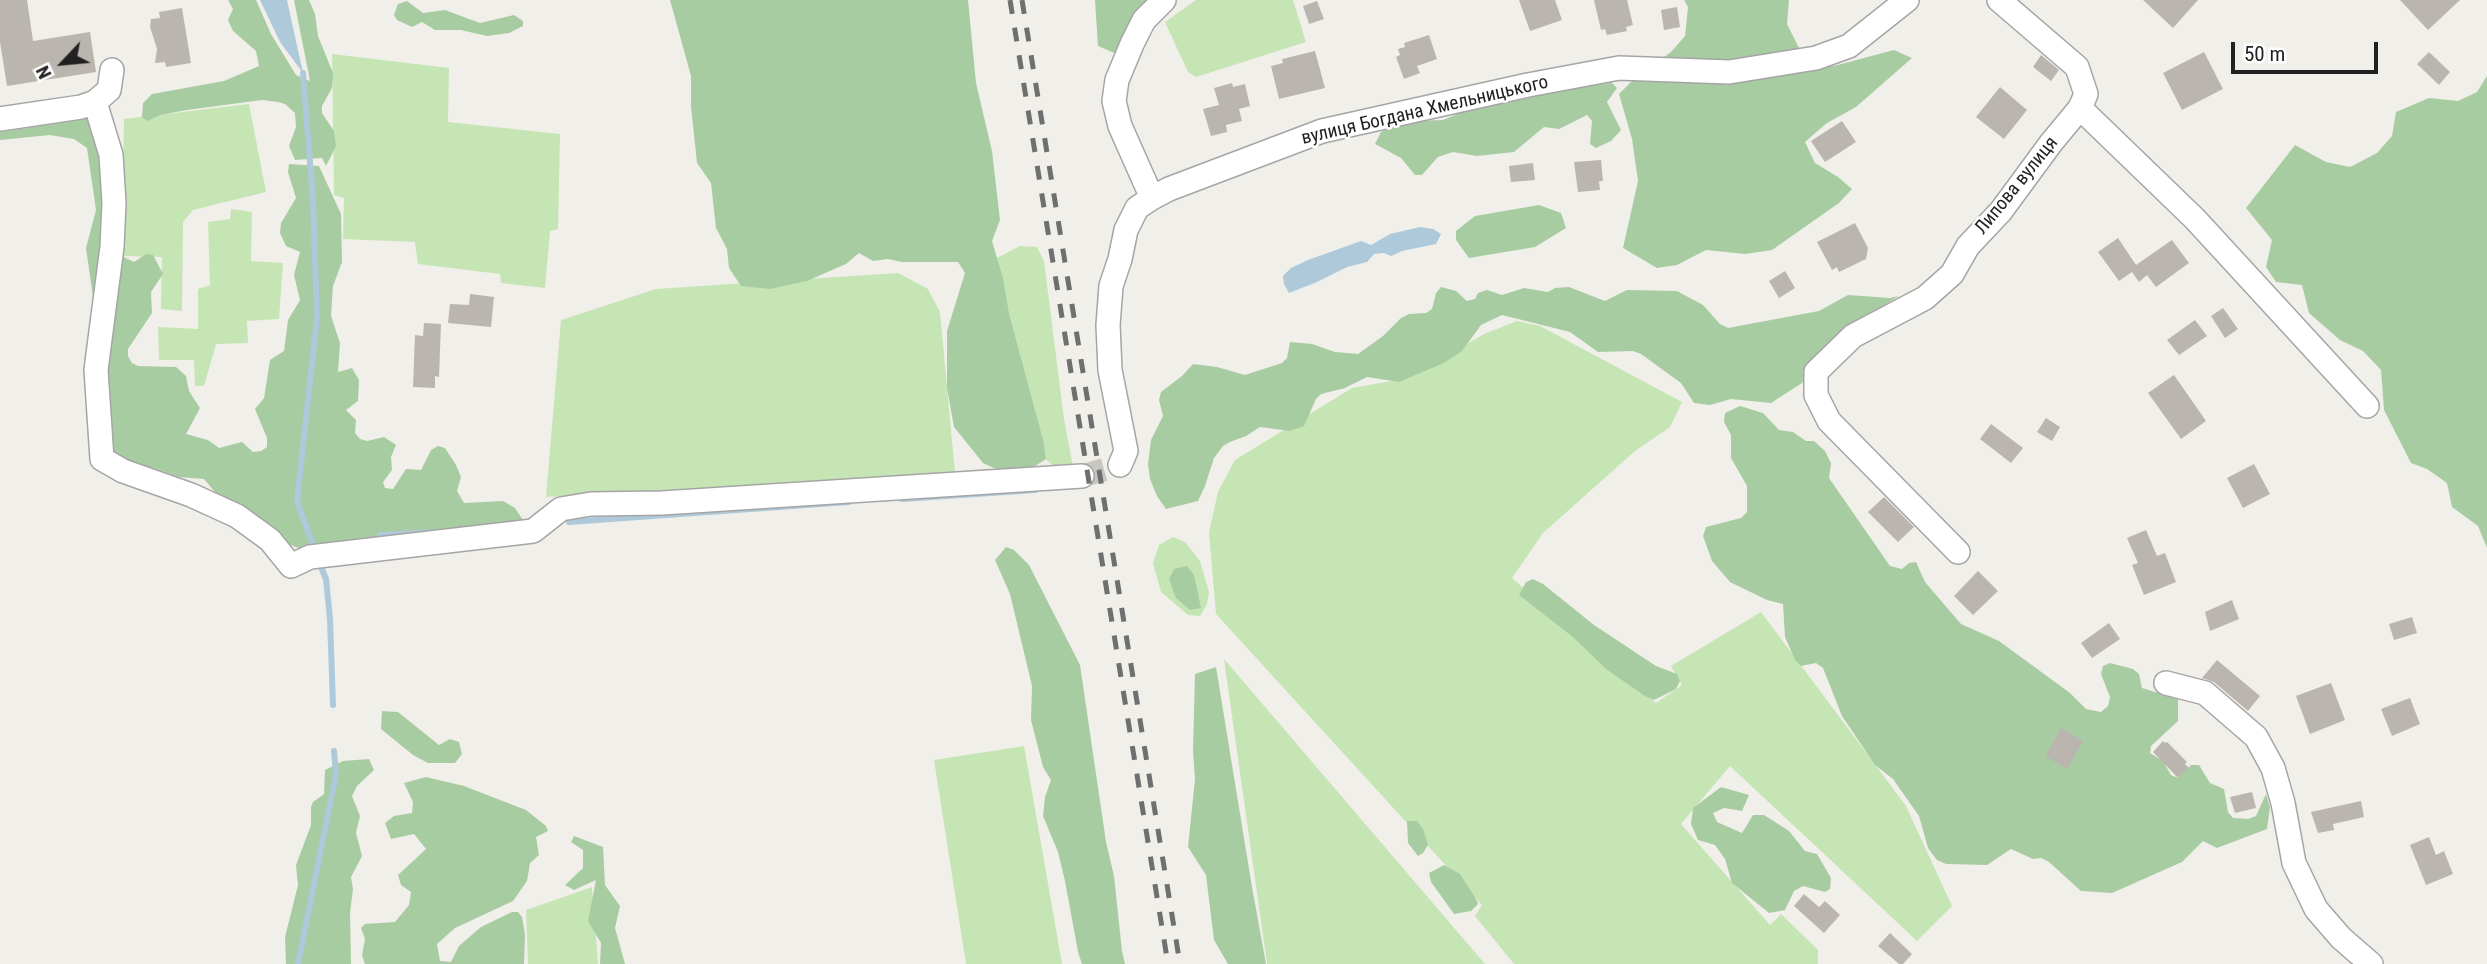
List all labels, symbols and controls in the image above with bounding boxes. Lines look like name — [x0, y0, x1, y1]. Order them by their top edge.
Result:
north arrow — [28, 28, 98, 98]
scale bar — [2235, 28, 2382, 72]
text: 50 m — [2244, 42, 2285, 66]
text: N — [31, 62, 57, 83]
street label: вулиця Богдана Хмельницького — [1299, 71, 1551, 151]
street label: Липова вулиця — [1971, 132, 2063, 240]

